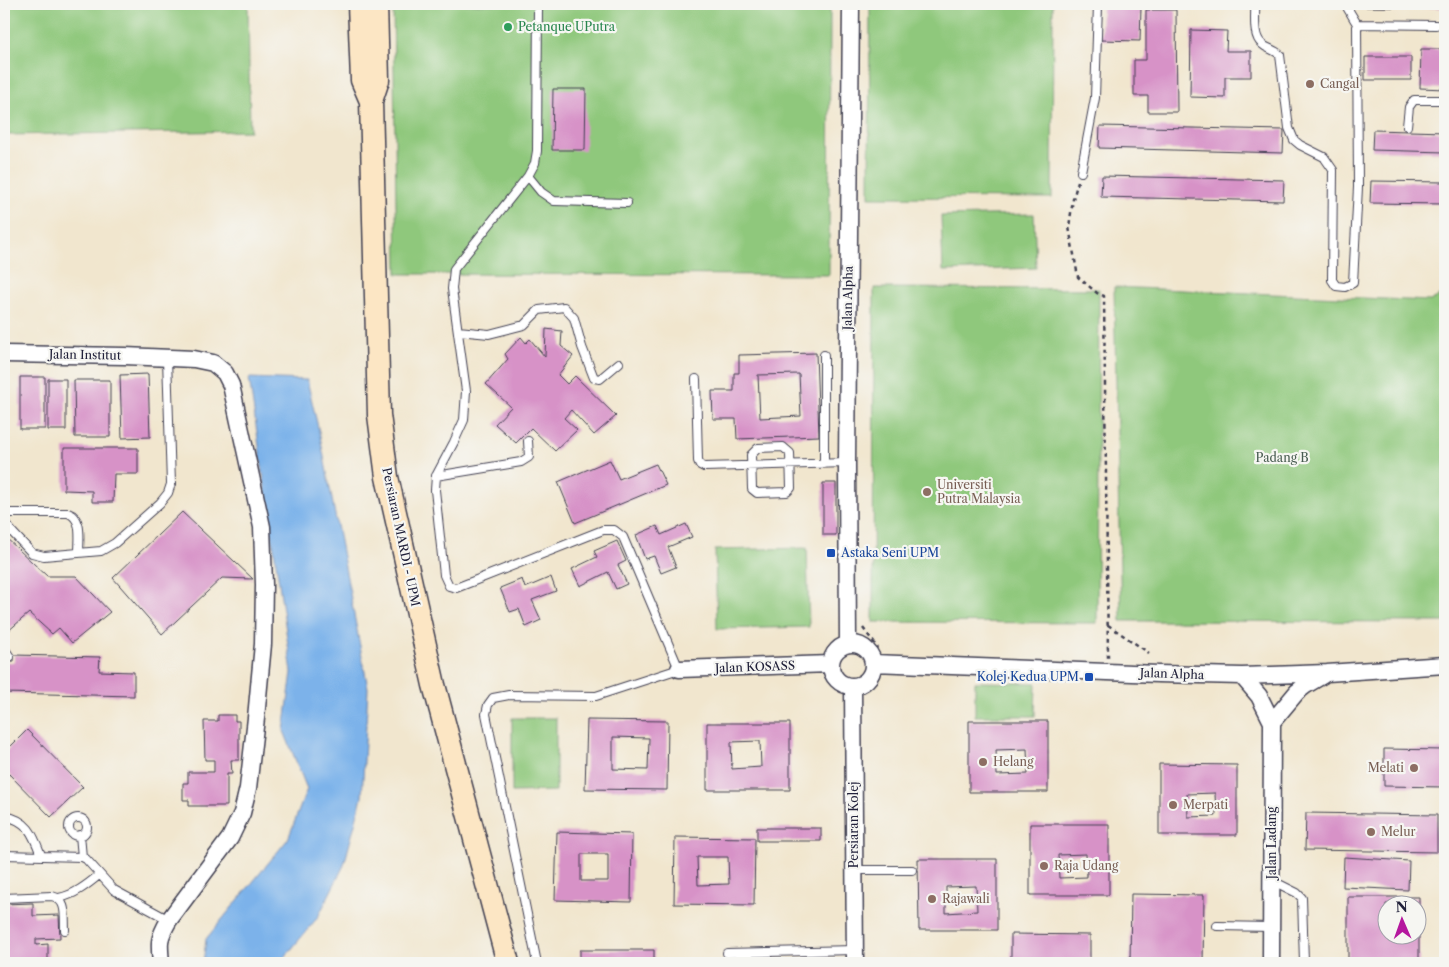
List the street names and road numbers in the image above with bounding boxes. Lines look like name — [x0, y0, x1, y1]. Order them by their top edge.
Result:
street label: Jalan Alpha — [839, 265, 856, 332]
street label: Jalan Institut — [47, 346, 122, 363]
street label: Persiaran MARDI - UPM — [379, 466, 424, 608]
street label: Jalan KOSASS — [713, 658, 795, 675]
street label: Jalan Alpha — [1138, 665, 1205, 682]
street label: Persiaran Kolej — [846, 782, 861, 868]
street label: Jalan Ladang — [1264, 806, 1279, 881]

